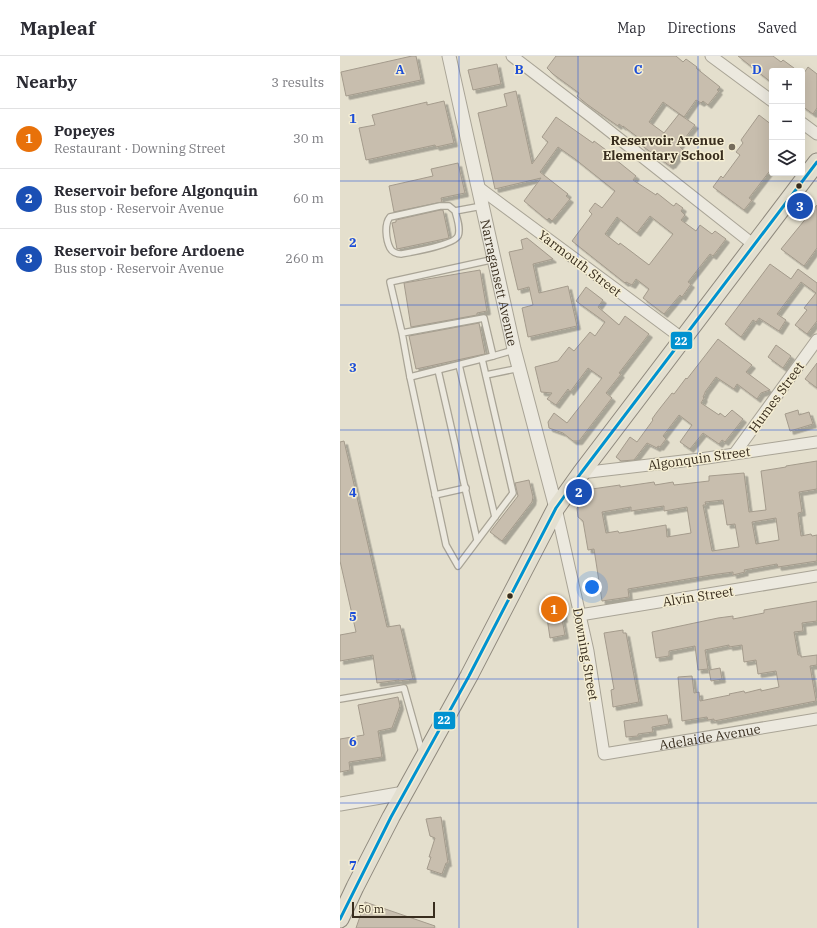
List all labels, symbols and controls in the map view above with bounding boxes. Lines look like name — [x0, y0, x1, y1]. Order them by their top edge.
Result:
text: Mapleaf — [20, 16, 95, 40]
text: Map — [617, 19, 646, 37]
text: Directions — [668, 19, 736, 37]
text: Saved — [758, 19, 797, 37]
text: A — [395, 61, 405, 78]
text: B — [514, 61, 524, 78]
text: C — [634, 61, 643, 78]
text: D — [752, 61, 762, 78]
map controls — [769, 68, 805, 176]
button: + — [769, 68, 805, 104]
text: Nearby — [16, 71, 77, 93]
text: 3 results — [271, 74, 324, 91]
button: − — [769, 104, 805, 140]
text: 1 — [349, 110, 357, 127]
text: Popeyes — [54, 121, 115, 140]
text: 1 — [25, 130, 33, 147]
text: 30 m — [293, 130, 324, 147]
place label: Reservoir Avenue Elementary School — [603, 132, 724, 164]
text: Restaurant · Downing Street — [54, 140, 225, 157]
button: layers — [769, 140, 805, 176]
marker: Reservoir Avenue Elementary School — [727, 142, 737, 152]
text: Reservoir before Algonquin — [54, 181, 258, 200]
unlabelled marker — [794, 181, 804, 191]
text: 2 — [25, 190, 33, 207]
text: 60 m — [293, 190, 324, 207]
pin: 3 — [787, 191, 813, 221]
text: Bus stop · Reservoir Avenue — [54, 200, 224, 217]
street label: Narragansett Avenue — [476, 218, 521, 348]
street label: Yarmouth Street — [535, 226, 625, 301]
text: 2 — [349, 234, 357, 251]
text: Reservoir before Ardoene — [54, 241, 245, 260]
text: 3 — [25, 250, 33, 267]
text: 260 m — [285, 250, 324, 267]
text: Bus stop · Reservoir Avenue — [54, 260, 224, 277]
line badge: 22 — [670, 331, 693, 350]
text: 22 — [674, 334, 688, 348]
street label: Humes Street — [745, 358, 808, 436]
text: 3 — [349, 359, 357, 376]
street label: Algonquin Street — [647, 443, 752, 474]
pin: 2 — [566, 477, 592, 507]
text: 4 — [349, 484, 357, 501]
your location — [582, 577, 602, 597]
street label: Alvin Street — [661, 582, 735, 610]
unlabelled marker — [505, 591, 515, 601]
pin: 1 — [541, 594, 567, 624]
street label: Downing Street — [569, 606, 602, 702]
text: 5 — [349, 608, 357, 625]
line badge: 22 — [433, 711, 456, 730]
text: 22 — [437, 713, 451, 727]
street label: Adelaide Avenue — [658, 720, 762, 754]
text: 6 — [349, 733, 357, 750]
text: 7 — [349, 857, 357, 874]
scale bar — [352, 900, 435, 919]
text: 50 m — [358, 902, 384, 916]

